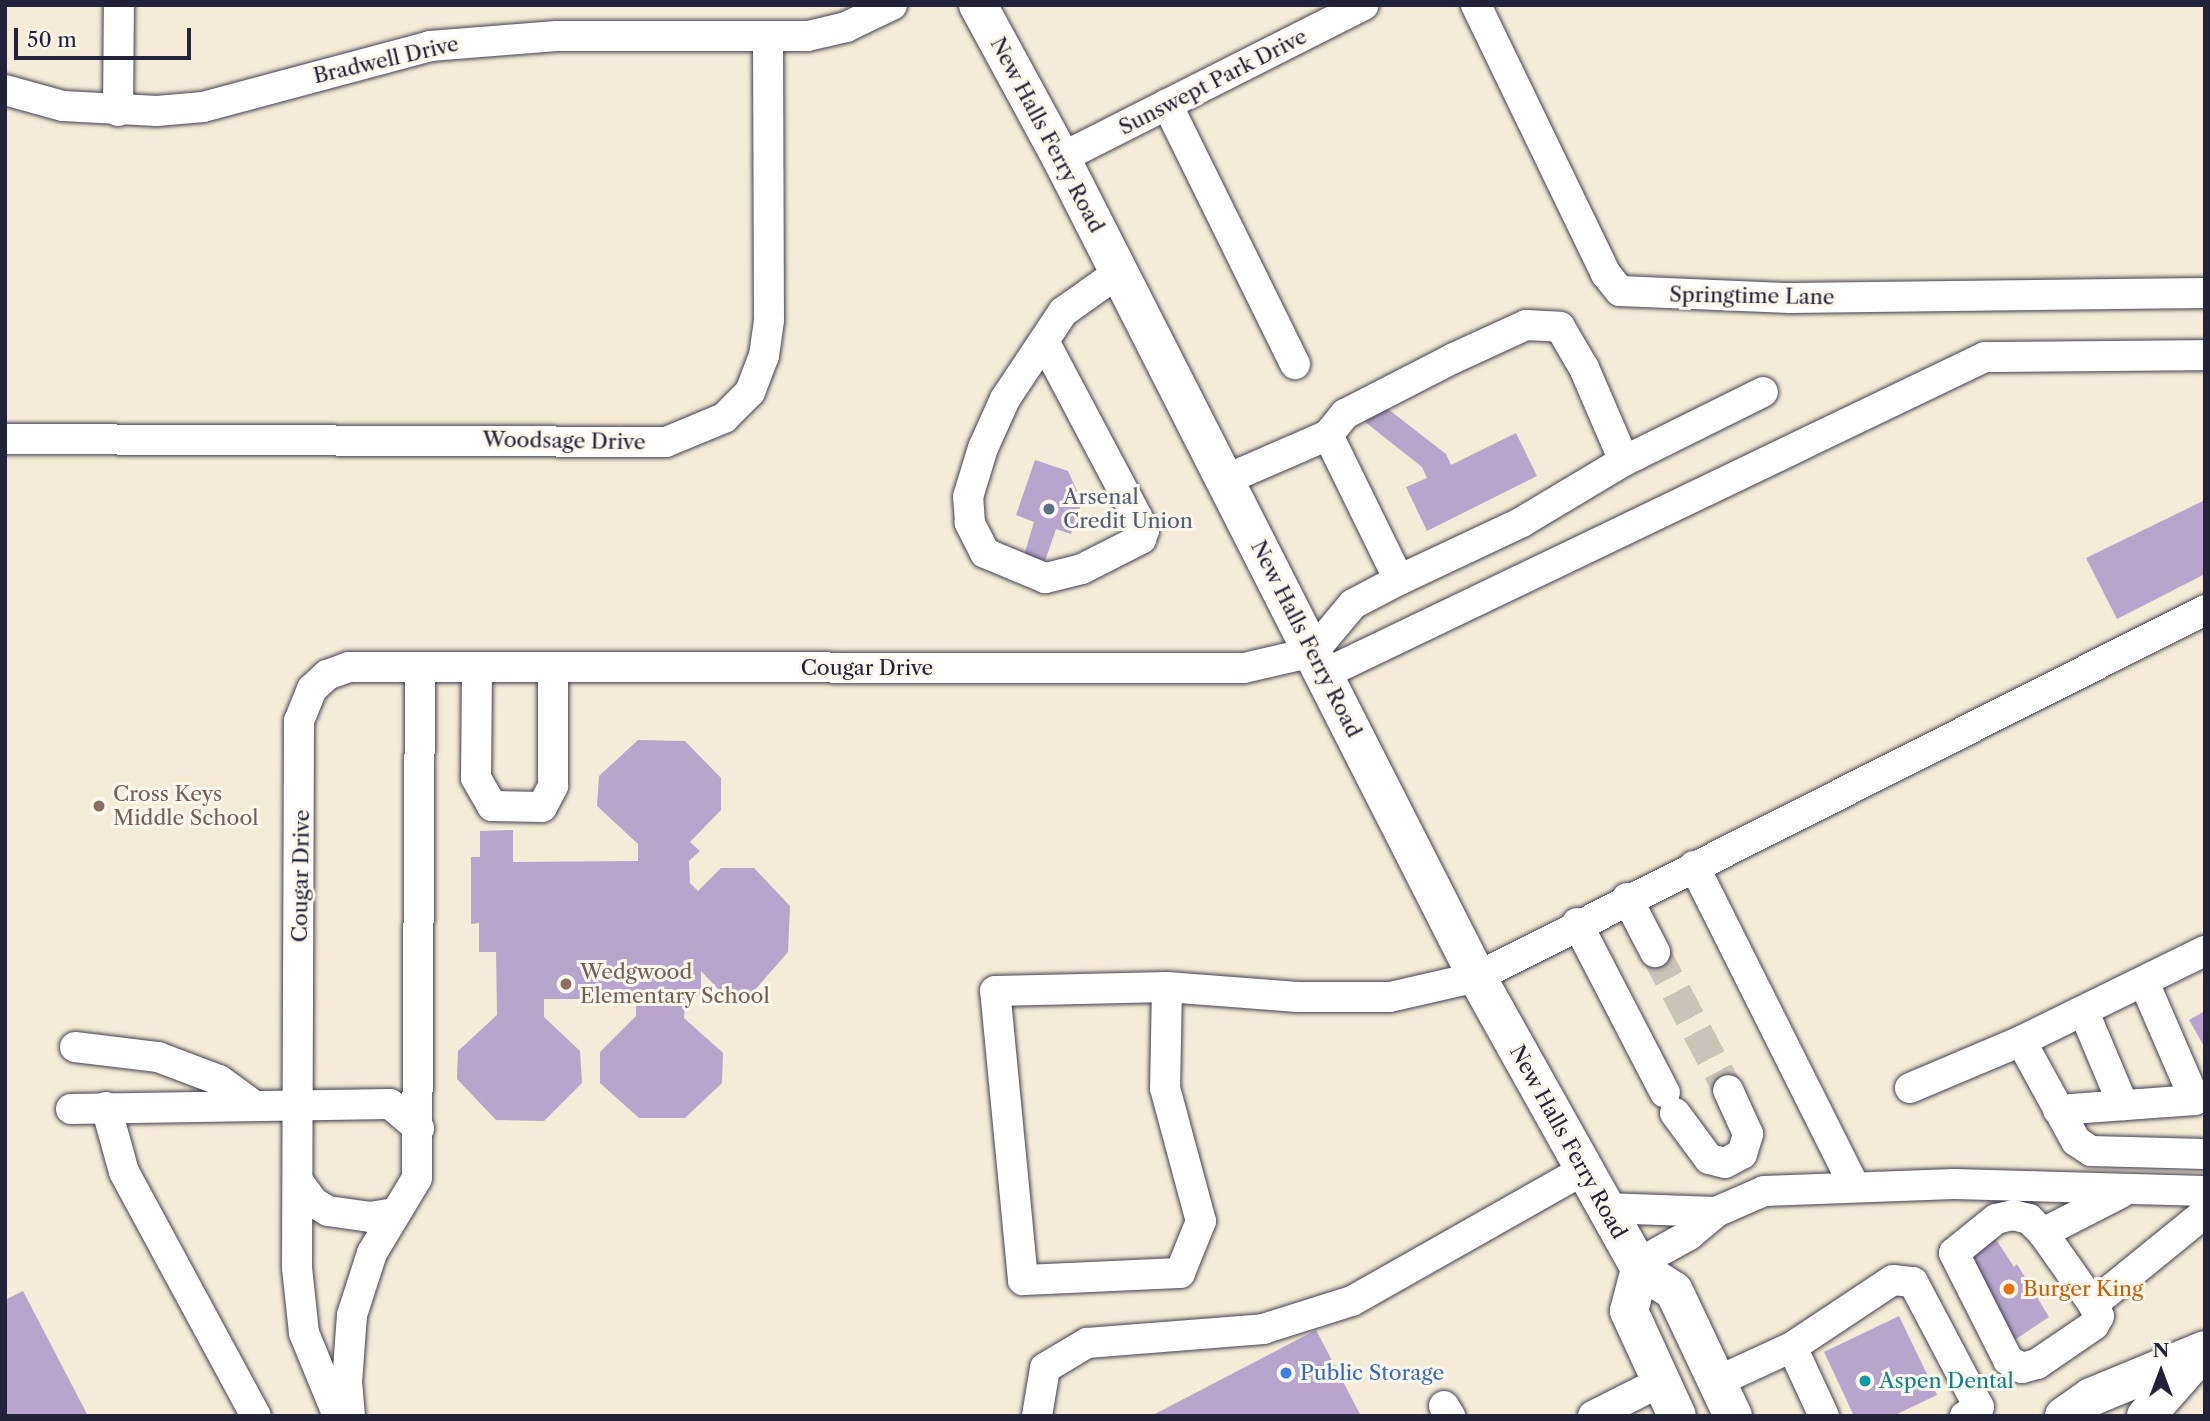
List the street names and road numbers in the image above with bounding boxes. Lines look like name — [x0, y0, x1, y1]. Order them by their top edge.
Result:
street label: Sunswept Park Drive — [1115, 24, 1311, 140]
street label: Bradwell Drive — [311, 31, 461, 89]
street label: New Halls Ferry Road — [985, 32, 1109, 238]
street label: Springtime Lane — [1669, 282, 1835, 310]
street label: Woodsage Drive — [482, 427, 646, 455]
street label: New Halls Ferry Road — [1245, 536, 1367, 742]
street label: Cougar Drive — [800, 655, 934, 681]
street label: Cougar Drive — [287, 809, 315, 943]
street label: New Halls Ferry Road — [1504, 1040, 1632, 1244]

